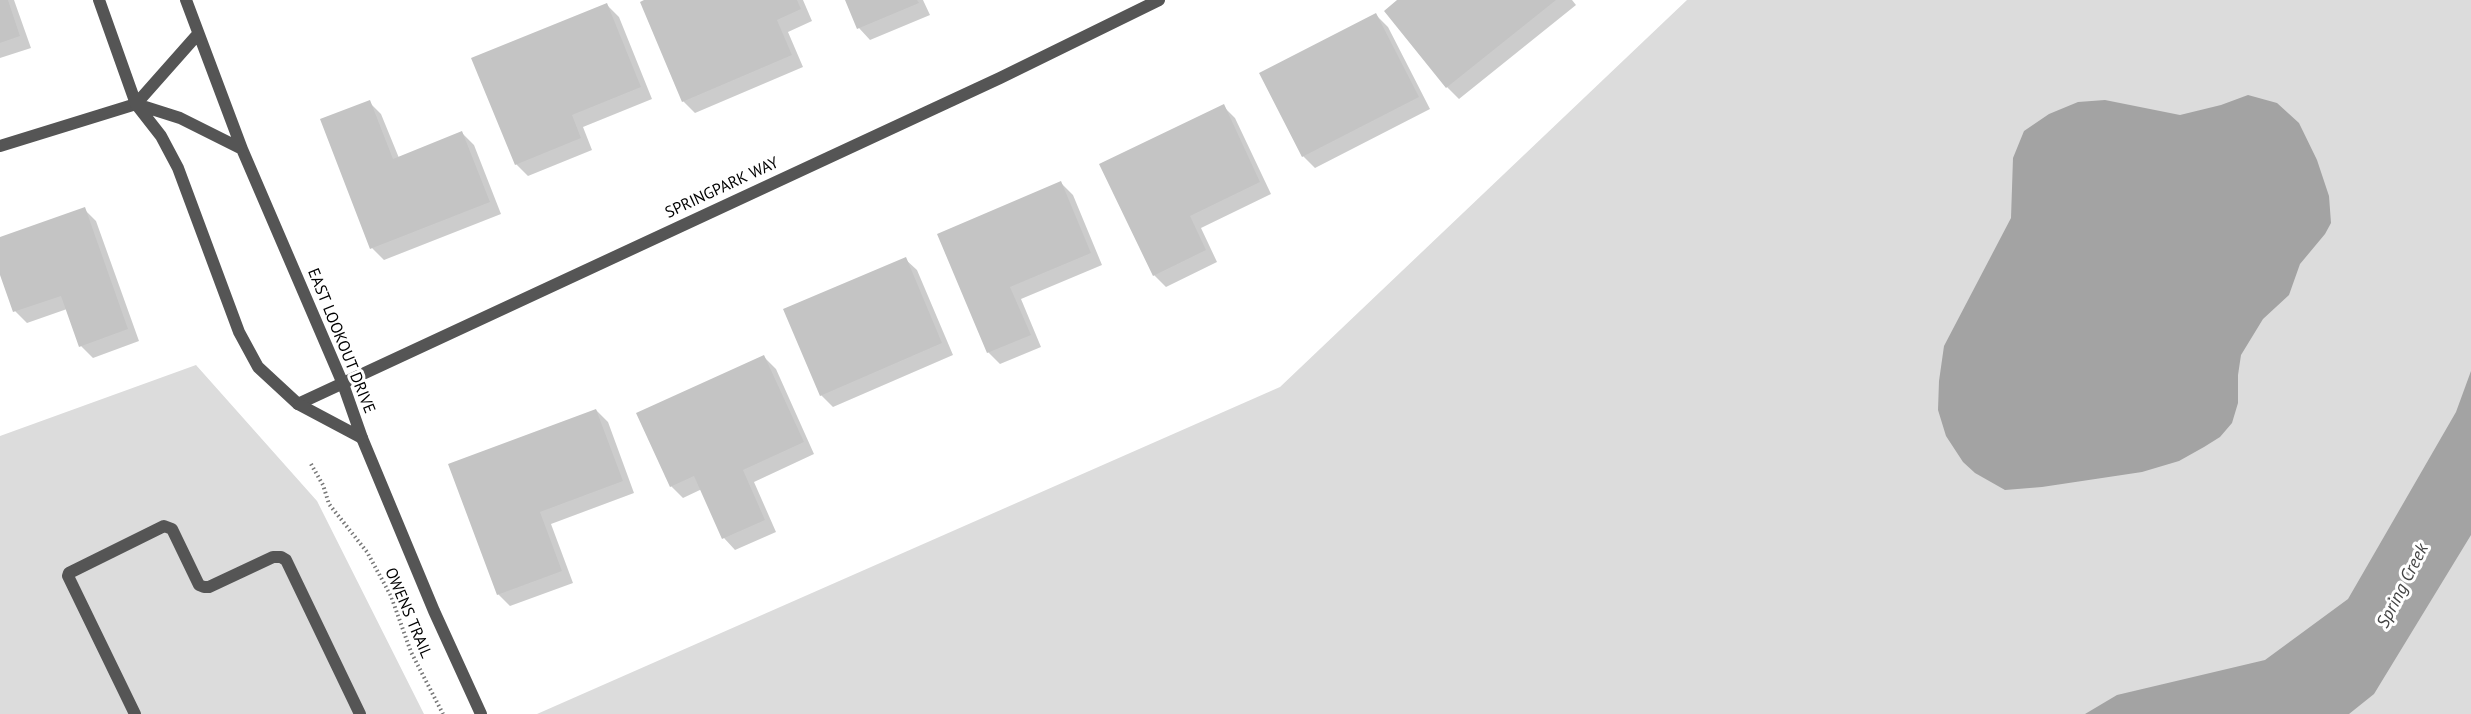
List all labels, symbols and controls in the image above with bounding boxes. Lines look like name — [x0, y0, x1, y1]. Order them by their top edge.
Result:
street label: SPRINGPARK WAY — [662, 153, 782, 223]
street label: EAST LOOKOUT DRIVE — [303, 266, 379, 416]
water label: Spring Creek — [2372, 540, 2434, 632]
street label: OWENS TRAIL — [380, 565, 436, 661]

